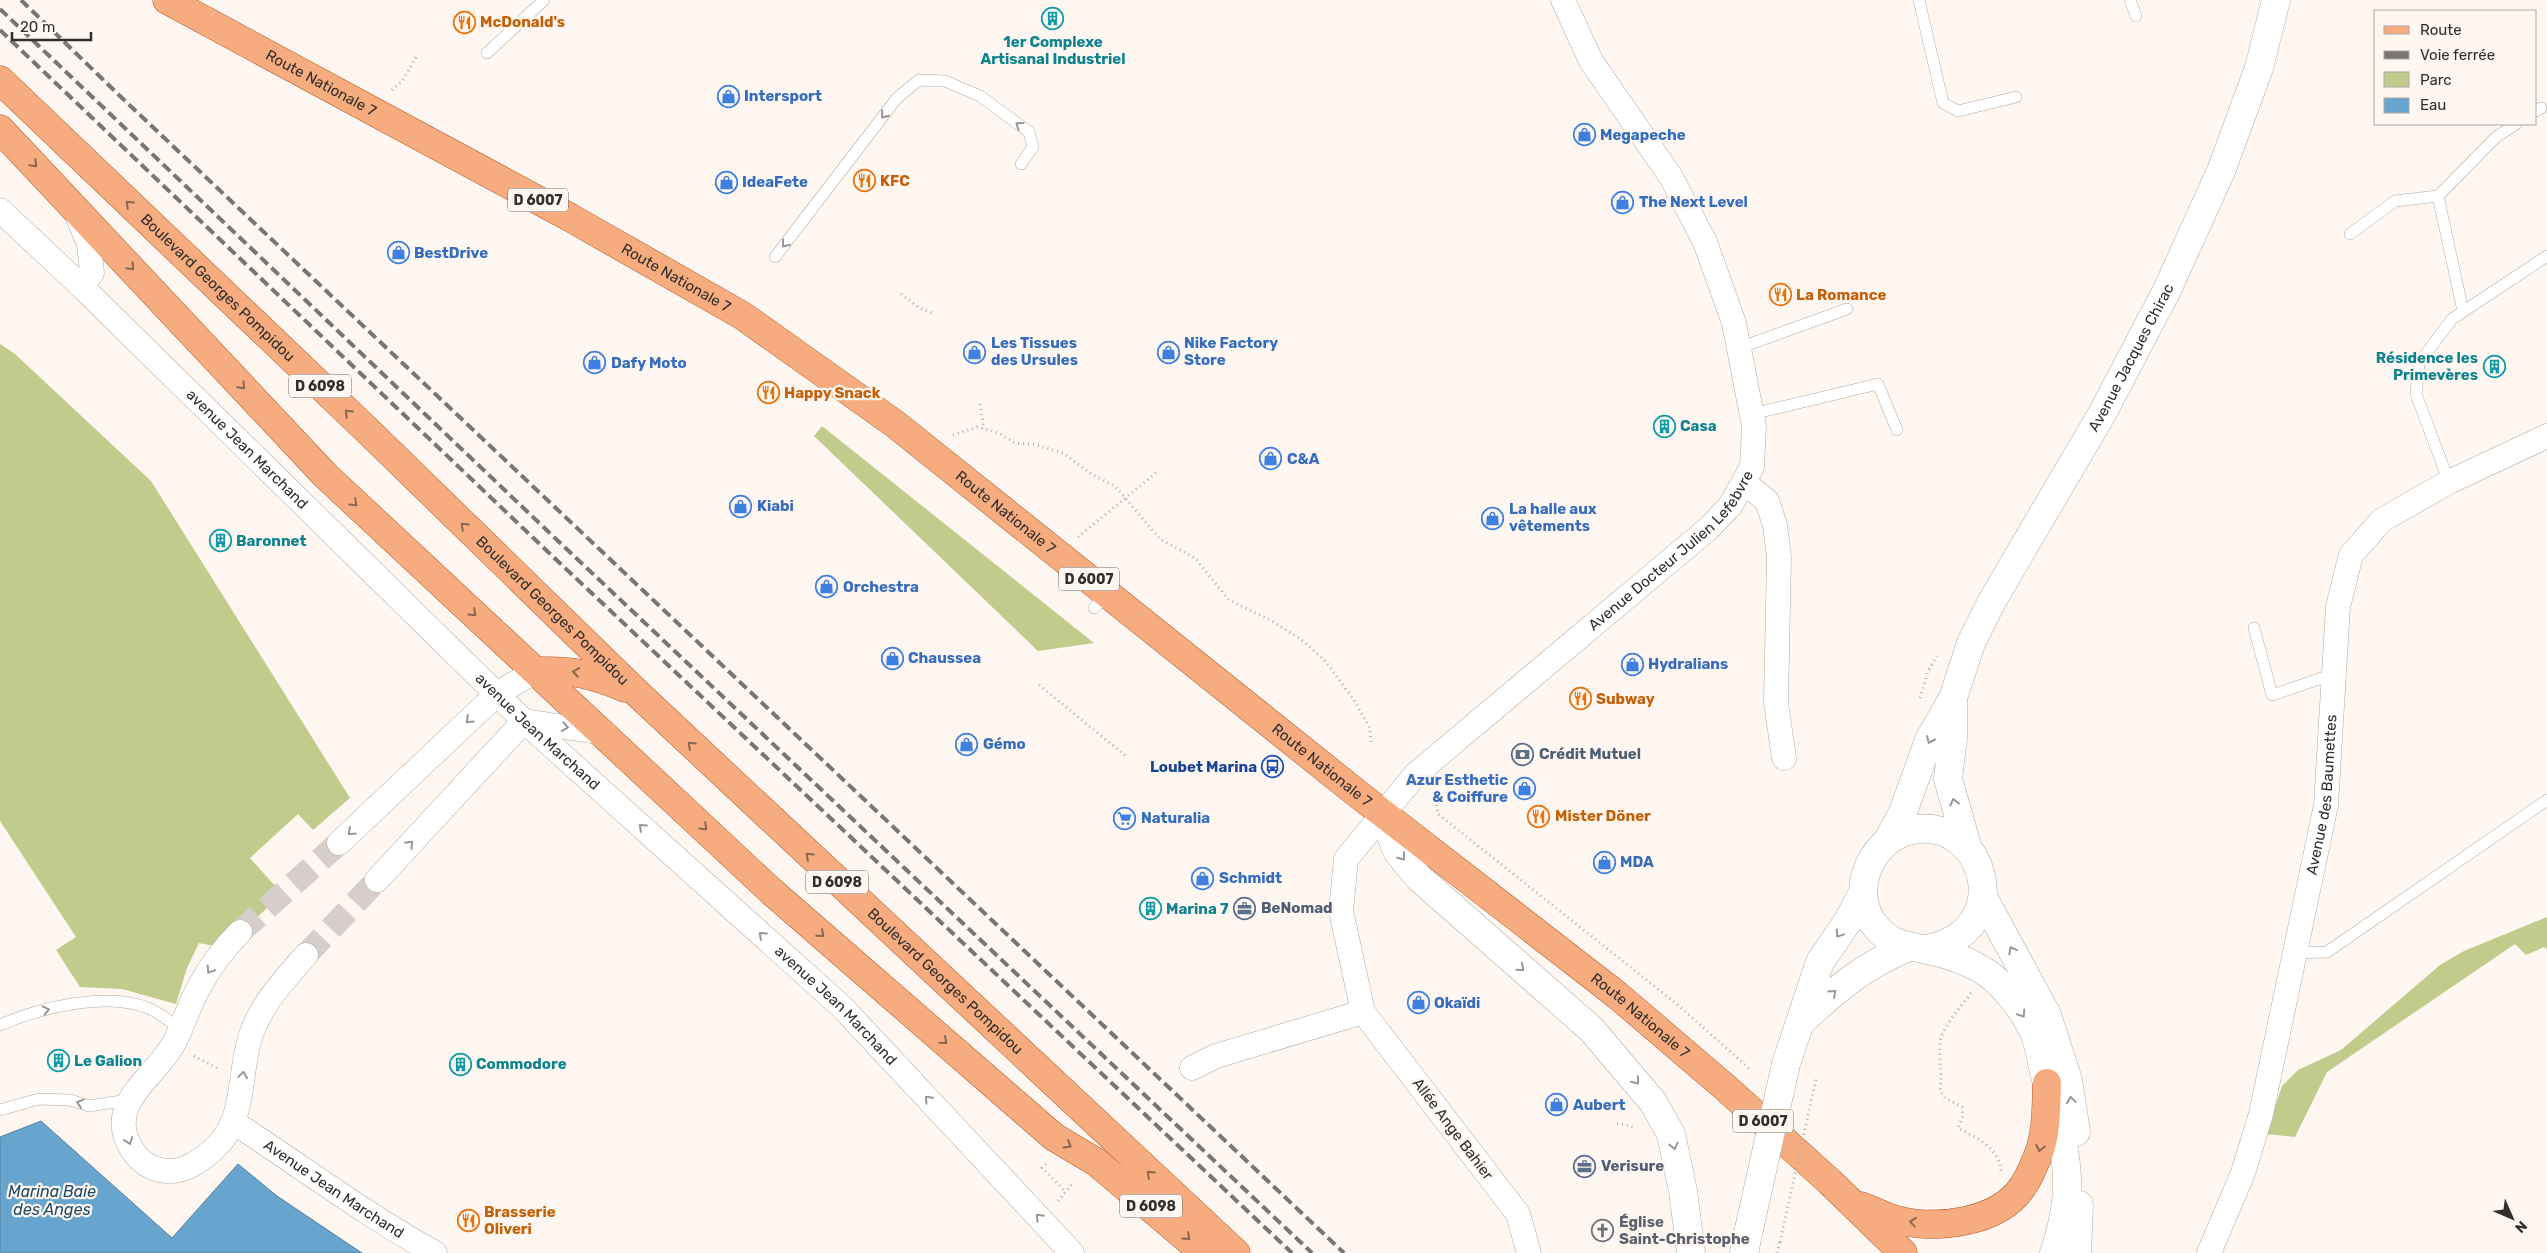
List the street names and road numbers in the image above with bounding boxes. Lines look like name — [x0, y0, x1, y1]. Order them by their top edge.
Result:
street label: Route Nationale 7 — [263, 46, 380, 120]
road number: D 6007 — [508, 188, 568, 212]
street label: Boulevard Georges Pompidou — [137, 210, 299, 365]
street label: Route Nationale 7 — [618, 240, 734, 316]
street label: Avenue Jacques Chirac — [2085, 281, 2178, 435]
road number: D 6098 — [289, 374, 351, 398]
street label: avenue Jean Marchand — [183, 386, 312, 513]
street label: Route Nationale 7 — [952, 467, 1059, 558]
street label: Avenue Docteur Julien Lefebvre — [1585, 467, 1757, 634]
street label: Boulevard Georges Pompidou — [472, 532, 633, 689]
road number: D 6007 — [1059, 568, 1119, 590]
street label: avenue Jean Marchand — [472, 669, 603, 794]
street label: Avenue des Baumettes — [2303, 714, 2340, 877]
street label: Route Nationale 7 — [1268, 720, 1376, 811]
road number: D 6098 — [806, 870, 868, 894]
street label: Boulevard Georges Pompidou — [864, 904, 1027, 1058]
street label: avenue Jean Marchand — [771, 942, 900, 1069]
street label: Route Nationale 7 — [1587, 969, 1693, 1062]
street label: Allée Ange Bahier — [1409, 1075, 1497, 1184]
road number: D 6007 — [1733, 1110, 1793, 1132]
street label: Avenue Jean Marchand — [260, 1136, 407, 1242]
road number: D 6098 — [1120, 1194, 1182, 1218]

